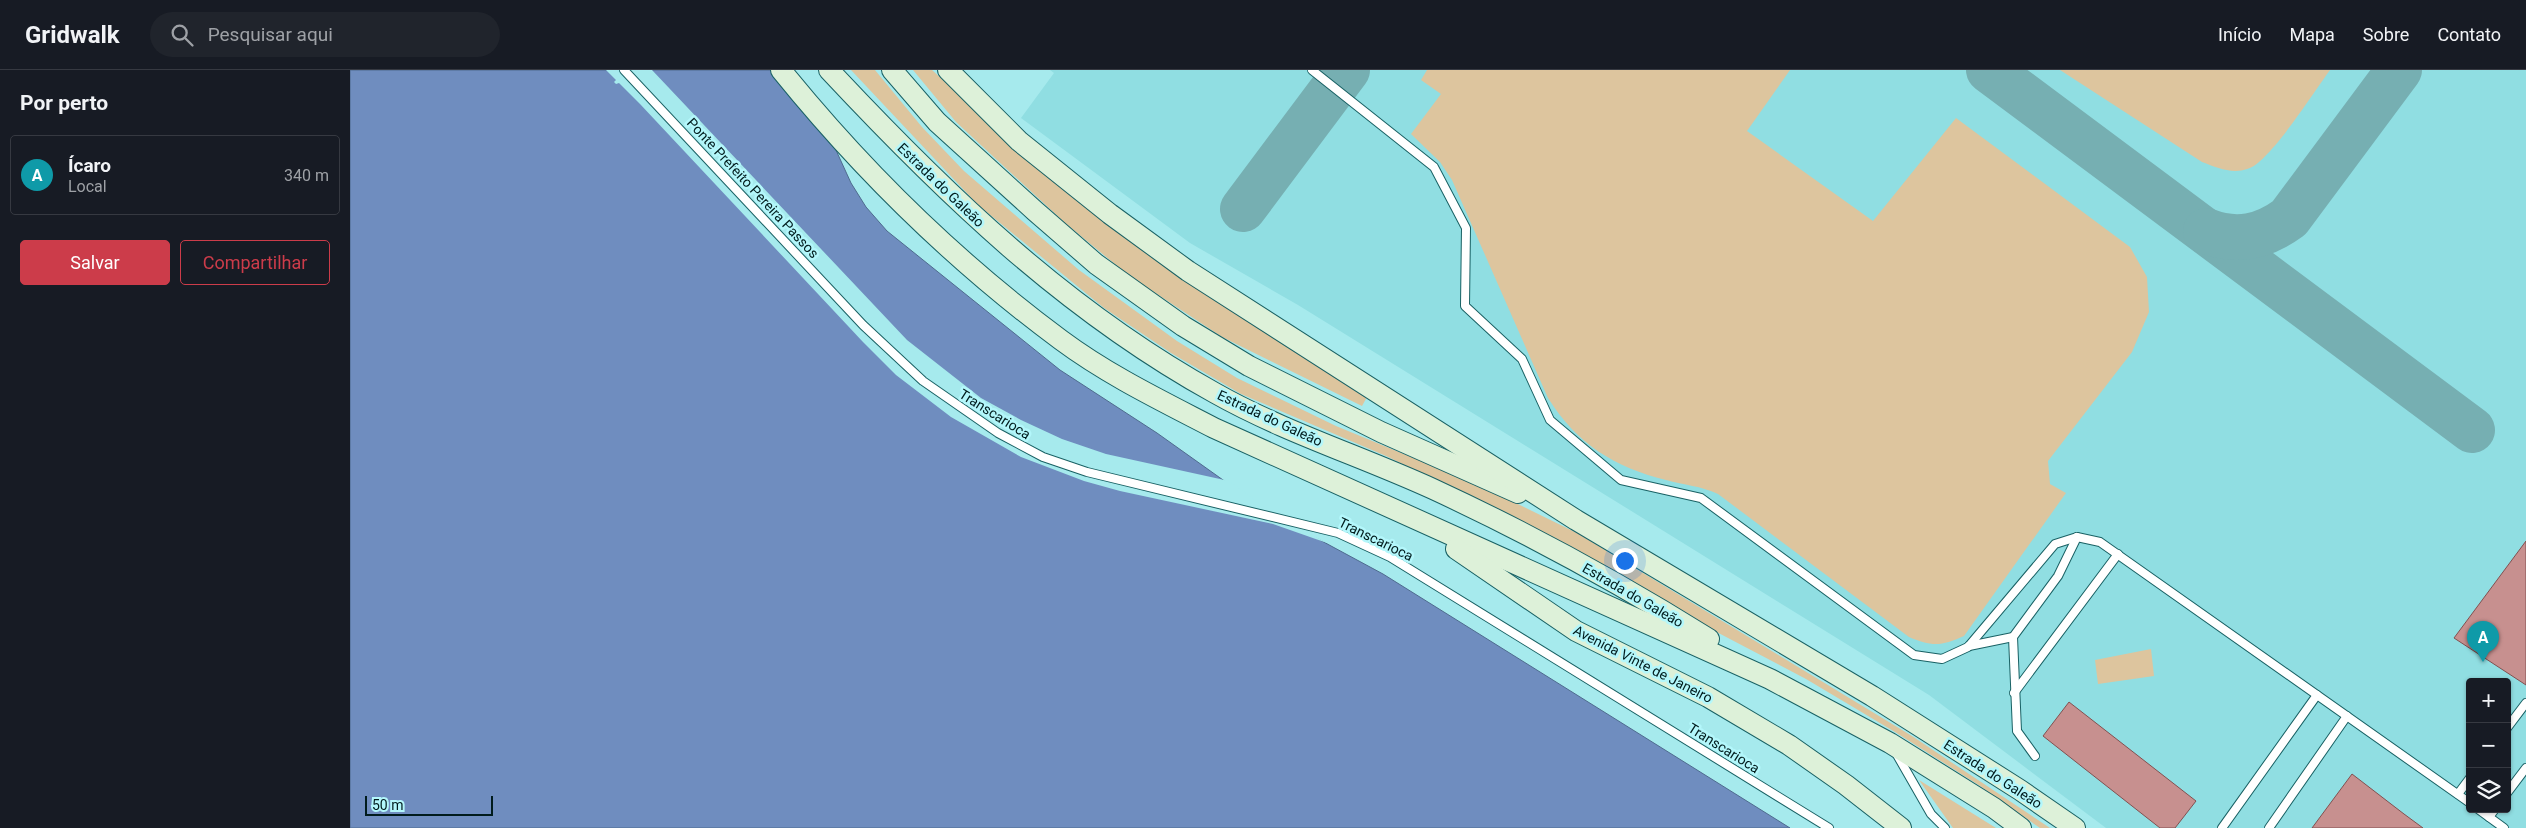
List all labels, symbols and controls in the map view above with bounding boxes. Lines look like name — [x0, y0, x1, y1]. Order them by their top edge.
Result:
search box — [150, 12, 500, 57]
text: Gridwalk — [25, 21, 120, 49]
icon: search — [168, 21, 196, 49]
text: Pesquisar aqui — [208, 23, 333, 46]
text: Início — [2218, 24, 2261, 45]
text: Mapa — [2289, 24, 2335, 45]
text: Sobre — [2363, 24, 2409, 45]
text: Contato — [2437, 24, 2501, 45]
text: Por perto — [20, 91, 108, 115]
street label: Ponte Prefeito Pereira Passos — [684, 115, 822, 261]
street label: Estrada do Galeão — [895, 140, 987, 230]
text: Ícaro — [68, 154, 111, 177]
text: A — [32, 166, 42, 185]
text: 340 m — [284, 166, 329, 185]
text: Local — [68, 177, 107, 196]
button: Salvar — [20, 240, 170, 285]
button: Compartilhar — [180, 240, 330, 285]
street label: Transcarioca — [956, 386, 1034, 442]
street label: Estrada do Galeão — [1215, 387, 1325, 449]
street label: Transcarioca — [1336, 514, 1416, 564]
your location — [1612, 548, 1638, 574]
street label: Estrada do Galeão — [1580, 560, 1686, 630]
pin: A — [2467, 621, 2499, 662]
street label: Avenida Vinte de Janeiro — [1571, 622, 1715, 706]
map controls — [2466, 678, 2511, 813]
button: + — [2466, 678, 2511, 723]
street label: Transcarioca — [1685, 720, 1763, 776]
button: − — [2466, 723, 2511, 768]
street label: Estrada do Galeão — [1941, 736, 2045, 812]
button: layers — [2466, 768, 2511, 813]
scale bar — [365, 793, 492, 816]
text: 50 m — [372, 797, 404, 813]

